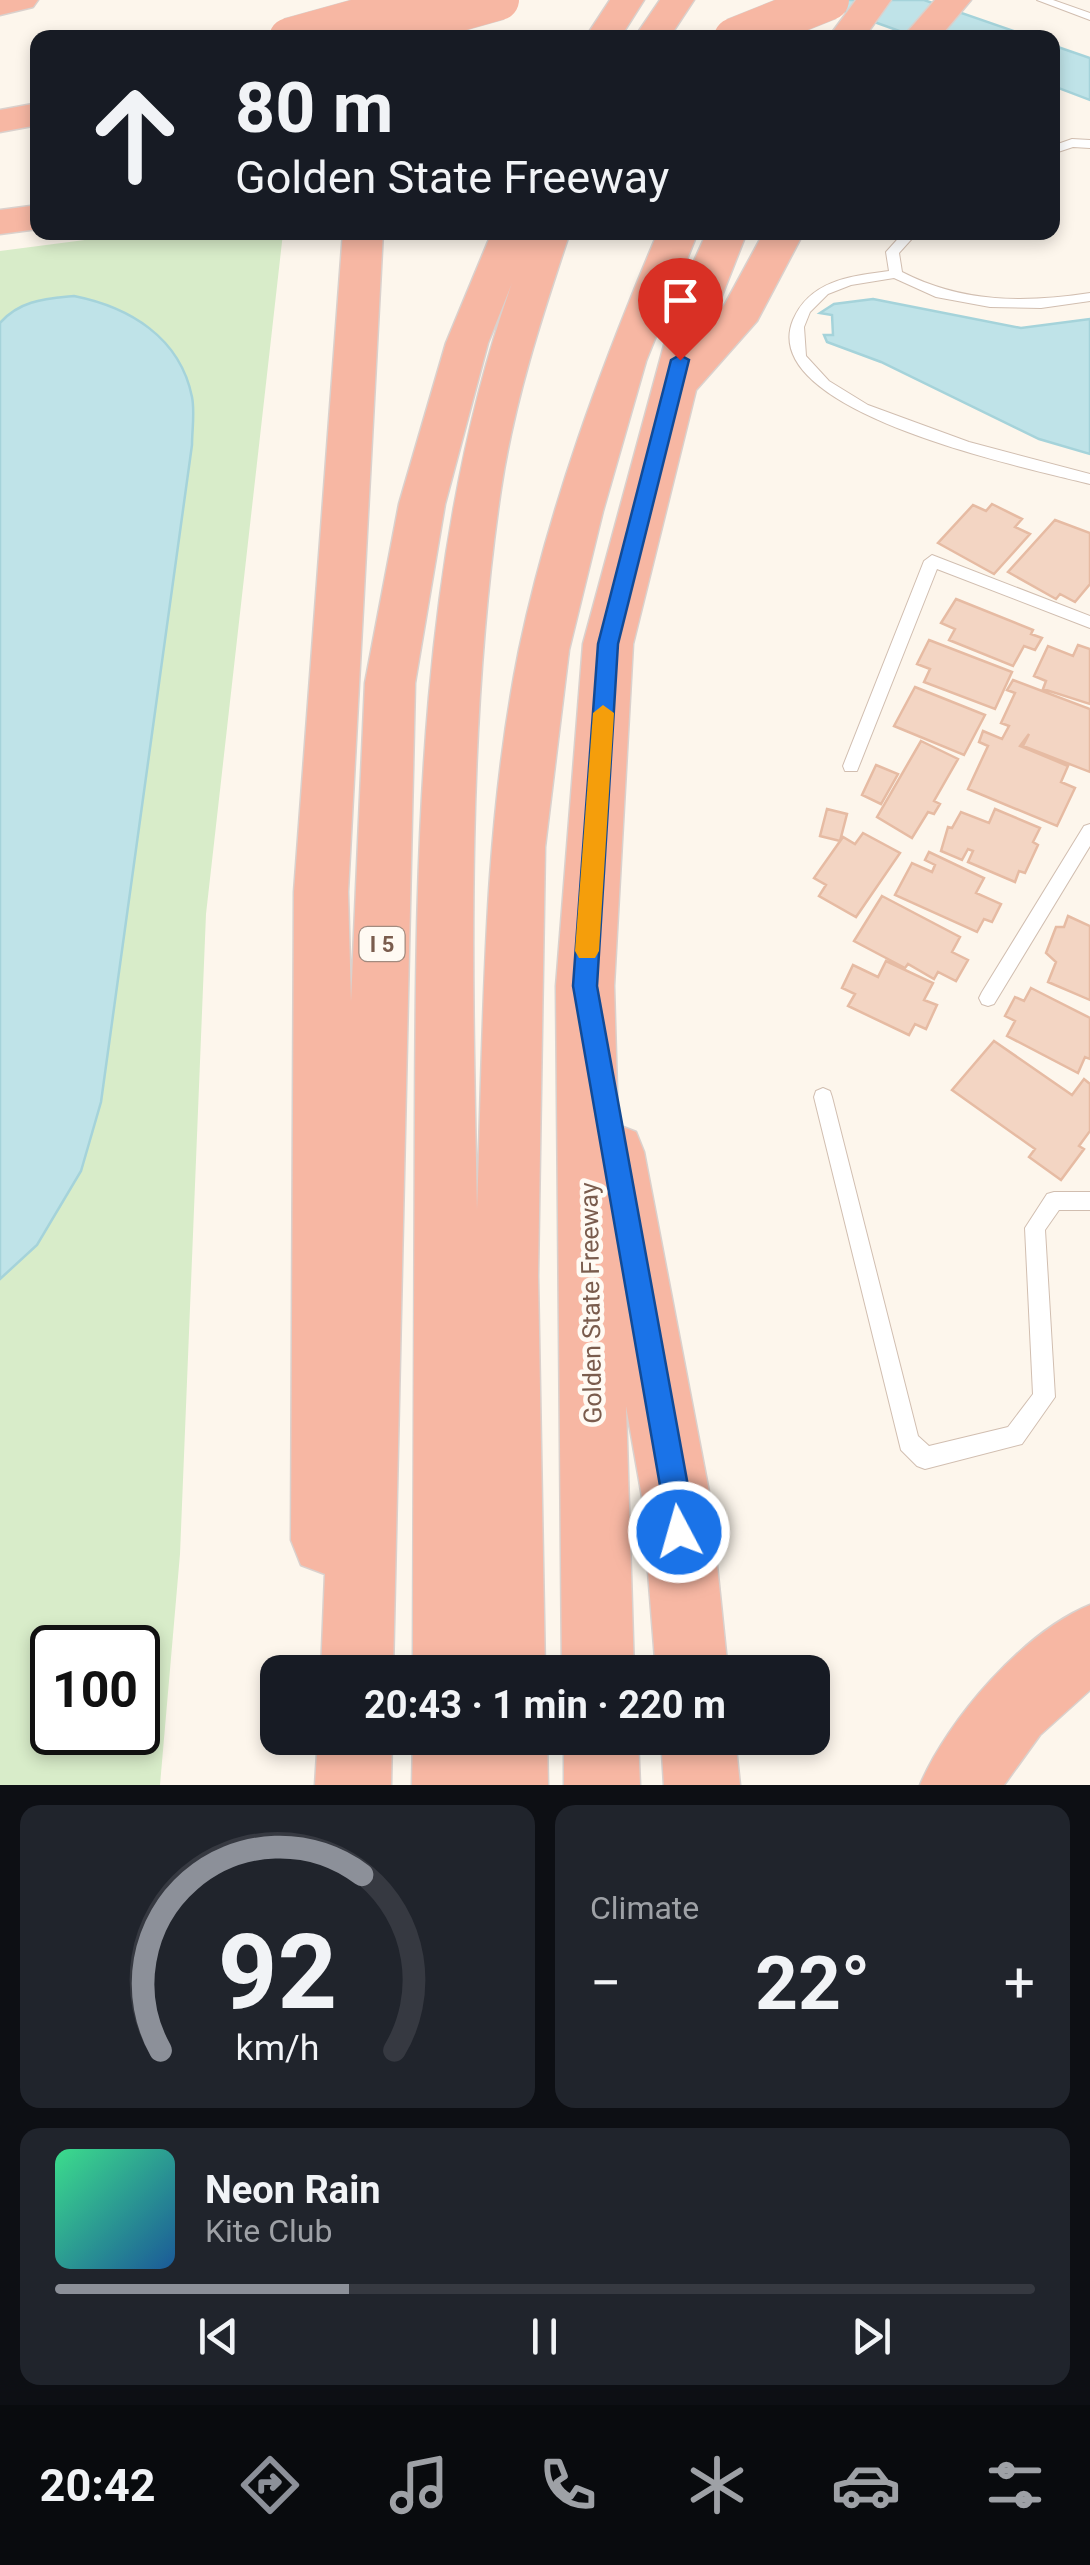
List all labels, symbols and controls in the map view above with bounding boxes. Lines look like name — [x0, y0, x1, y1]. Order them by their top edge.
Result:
text: 80 m — [235, 67, 393, 149]
icon: ahead — [70, 70, 200, 200]
text: Golden State Freeway — [235, 151, 669, 204]
pin — [638, 258, 723, 361]
icon: arrive — [653, 273, 708, 328]
road number: I 5 — [360, 927, 404, 961]
street label: Golden State Freeway — [574, 1182, 608, 1424]
position arrow — [627, 1480, 731, 1584]
speed limit sign: 100 — [30, 1625, 160, 1755]
text: 20:43 · 1 min · 220 m — [364, 1683, 726, 1727]
text: Climate — [590, 1889, 699, 1927]
text: 92 — [218, 1912, 337, 2033]
text: 22° — [755, 1939, 870, 2027]
text: − — [590, 1951, 621, 2015]
text: + — [1004, 1951, 1035, 2015]
text: km/h — [236, 2027, 319, 2069]
text: Neon Rain — [205, 2168, 381, 2212]
text: Kite Club — [205, 2212, 332, 2250]
icon: previous — [191, 2309, 246, 2364]
icon: pause — [517, 2309, 572, 2364]
icon: next — [844, 2309, 899, 2364]
icon: directions — [235, 2450, 305, 2520]
icon: music — [384, 2450, 454, 2520]
icon: phone — [533, 2450, 603, 2520]
icon: climate — [682, 2450, 752, 2520]
icon: car — [831, 2450, 901, 2520]
icon: filters — [980, 2450, 1050, 2520]
text: 20:42 — [40, 2459, 156, 2512]

